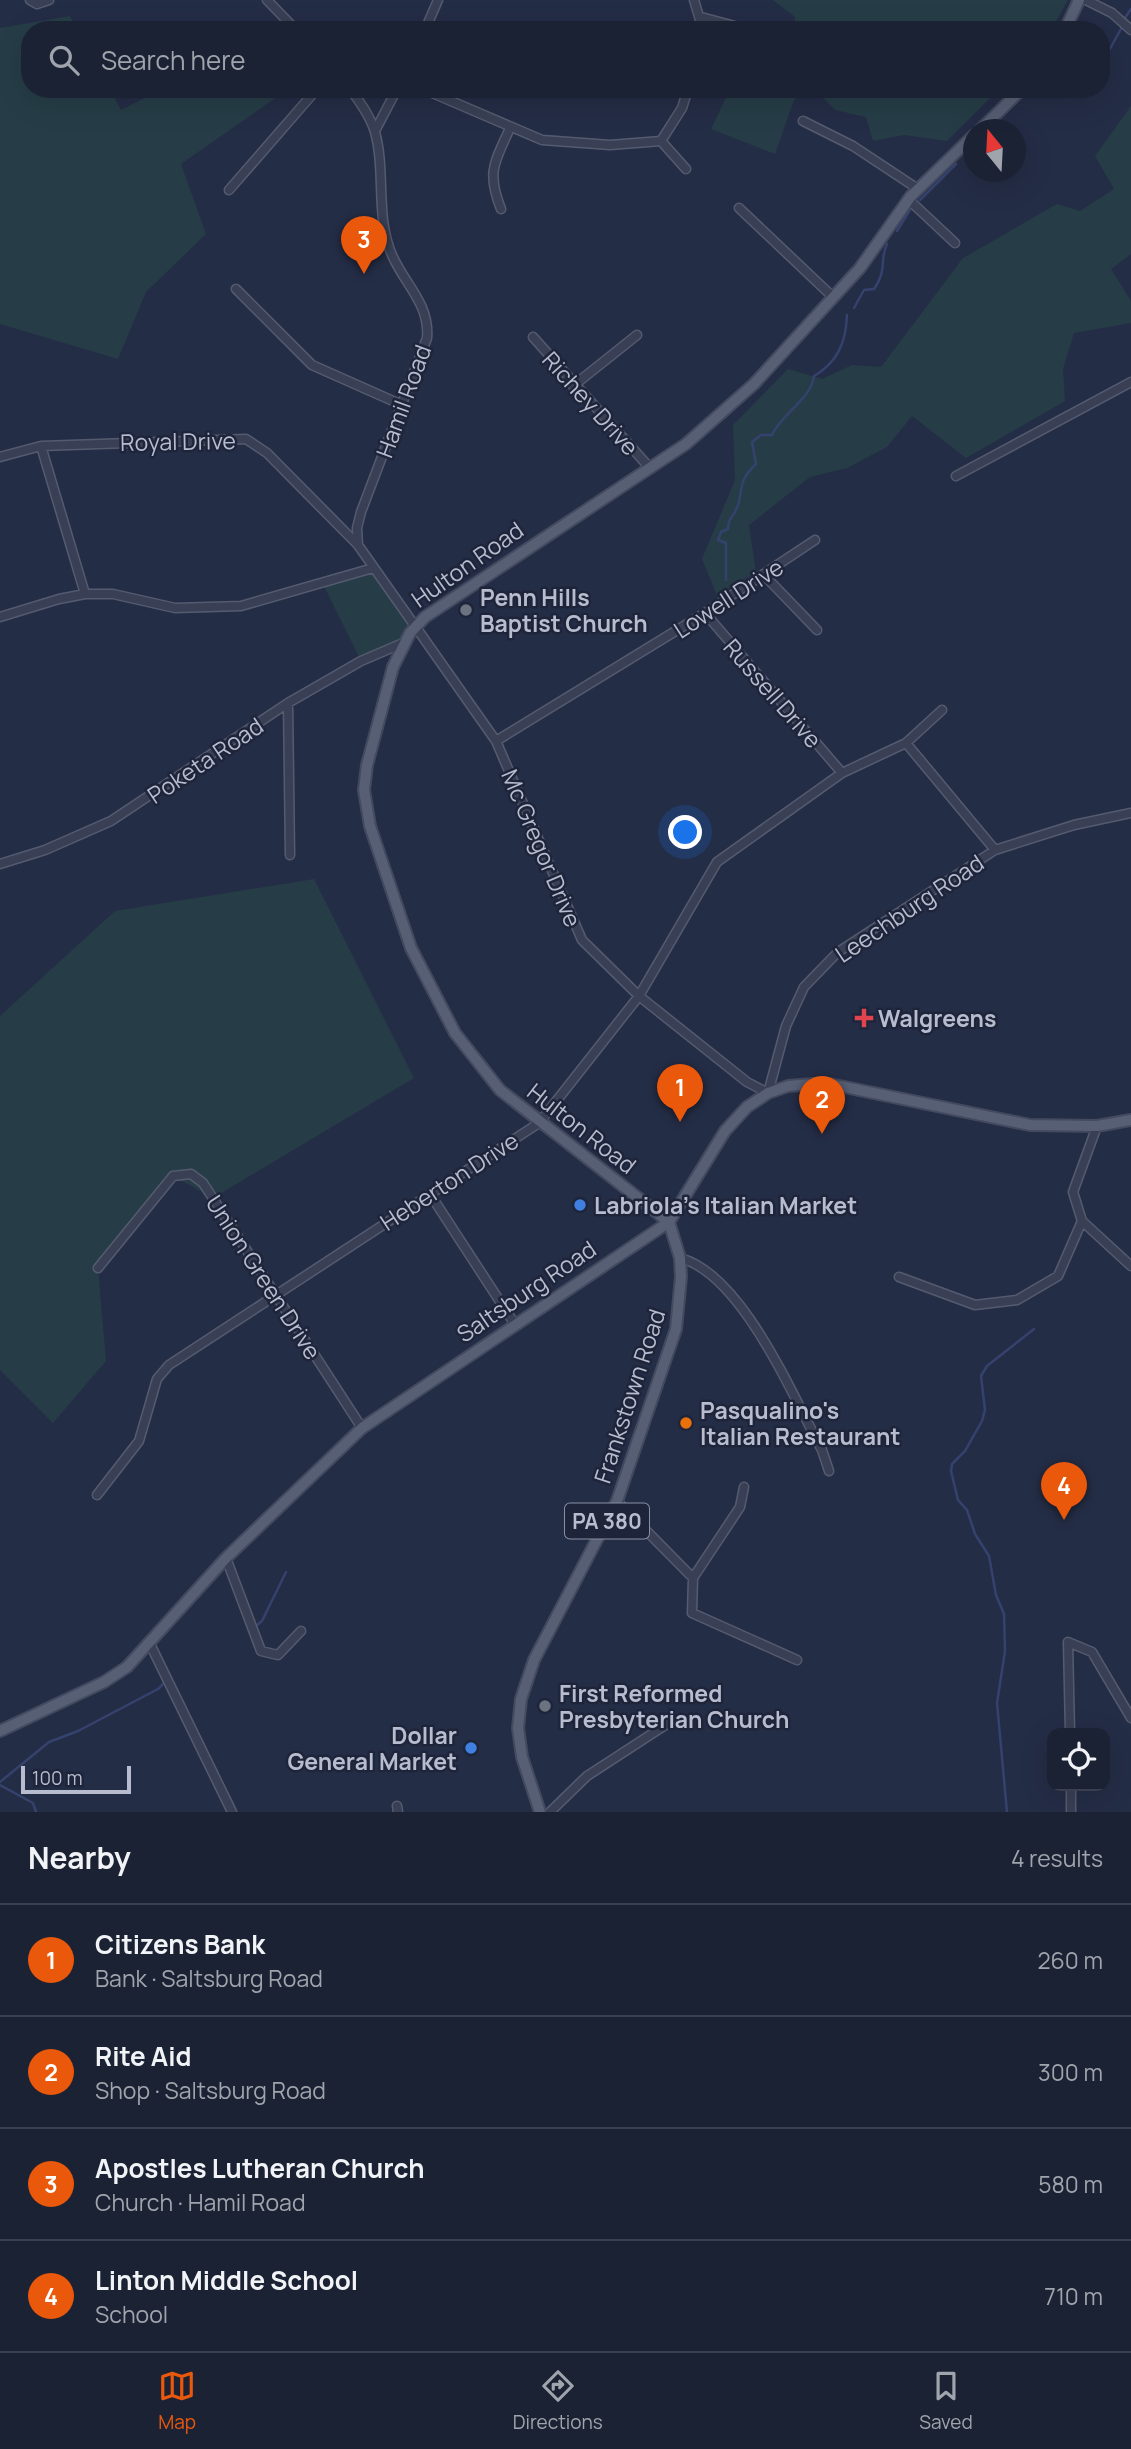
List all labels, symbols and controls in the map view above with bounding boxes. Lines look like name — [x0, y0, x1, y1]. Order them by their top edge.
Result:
search box — [21, 21, 1110, 98]
icon: search — [45, 41, 83, 79]
text: Search here — [101, 42, 246, 78]
north arrow — [963, 119, 1026, 182]
pin: 3 — [341, 216, 387, 274]
street label: Hamil Road — [368, 340, 438, 462]
street label: Richey Drive — [536, 344, 646, 462]
street label: Royal Drive — [120, 424, 236, 458]
street label: Hulton Road — [405, 514, 529, 614]
street label: Lowell Drive — [667, 551, 789, 645]
place label: Penn Hills Baptist Church — [480, 581, 648, 639]
marker: Penn Hills Baptist Church — [458, 602, 474, 618]
street label: Russell Drive — [717, 632, 829, 754]
street label: Poketa Road — [141, 710, 269, 810]
street label: Mc Gregor Drive — [494, 764, 590, 932]
your location — [668, 815, 702, 849]
street label: Leechburg Road — [828, 846, 990, 970]
place label: Walgreens — [878, 1002, 996, 1034]
marker: Walgreens — [856, 1010, 872, 1026]
pin: 1 — [657, 1064, 703, 1122]
street label: Hulton Road — [521, 1075, 643, 1181]
pin: 2 — [799, 1076, 845, 1134]
street label: Heberton Drive — [374, 1124, 524, 1238]
street label: Union Green Drive — [199, 1189, 329, 1365]
place label: Labriola's Italian Market — [594, 1189, 857, 1221]
marker: Labriola's Italian Market — [572, 1197, 588, 1213]
street label: Saltsburg Road — [450, 1233, 602, 1349]
street label: Frankstown Road — [586, 1305, 672, 1487]
place label: Pasqualino's Italian Restaurant — [700, 1394, 900, 1452]
marker: Pasqualino's Italian Restaurant — [678, 1415, 694, 1431]
pin: 4 — [1041, 1462, 1087, 1520]
road number: PA 380 — [565, 1504, 649, 1538]
place label: First Reformed Presbyterian Church — [559, 1677, 789, 1735]
marker: First Reformed Presbyterian Church — [537, 1698, 553, 1714]
place label: Dollar General Market — [287, 1719, 457, 1777]
map controls — [1047, 1728, 1110, 1791]
button: locate — [1047, 1728, 1110, 1791]
marker: Dollar General Market — [463, 1740, 479, 1756]
scale bar — [21, 1763, 131, 1795]
text: 100 m — [32, 1765, 83, 1791]
text: Nearby — [28, 1837, 131, 1878]
text: 4 results — [1011, 1842, 1103, 1874]
text: Citizens Bank — [95, 1926, 265, 1962]
text: 1 — [46, 1944, 56, 1976]
text: 260 m — [1037, 1944, 1103, 1976]
text: Bank · Saltsburg Road — [95, 1962, 323, 1994]
text: Rite Aid — [95, 2038, 192, 2074]
text: 2 — [44, 2056, 58, 2088]
text: 300 m — [1038, 2056, 1103, 2088]
text: Shop · Saltsburg Road — [95, 2074, 326, 2106]
text: Apostles Lutheran Church — [95, 2150, 425, 2186]
text: 3 — [44, 2168, 58, 2200]
text: 580 m — [1038, 2168, 1103, 2200]
text: Church · Hamil Road — [95, 2186, 306, 2218]
text: Linton Middle School — [95, 2262, 358, 2298]
text: 4 — [44, 2280, 58, 2312]
text: 710 m — [1044, 2280, 1103, 2312]
text: School — [95, 2298, 168, 2330]
tab: Map — [158, 2367, 196, 2435]
tab: Directions — [513, 2367, 603, 2435]
tab: Saved — [919, 2367, 973, 2435]

